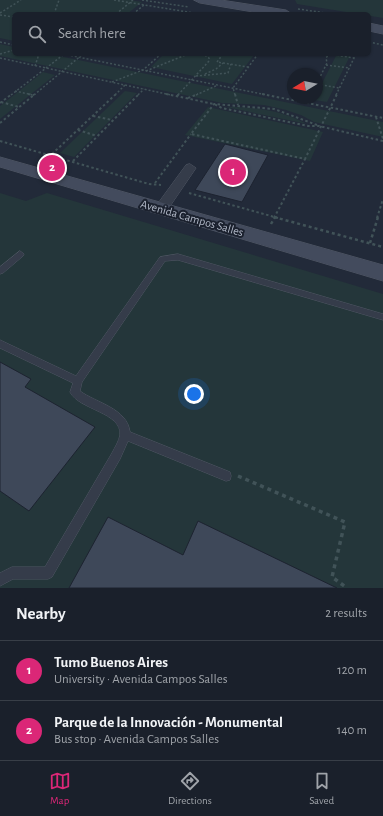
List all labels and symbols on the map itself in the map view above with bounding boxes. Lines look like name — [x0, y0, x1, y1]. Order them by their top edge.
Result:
north arrow — [287, 68, 323, 104]
pin: 2 — [39, 153, 65, 183]
pin: 1 — [220, 157, 246, 187]
street label: Avenida Campos Salles — [139, 198, 245, 238]
your location — [184, 384, 204, 404]

